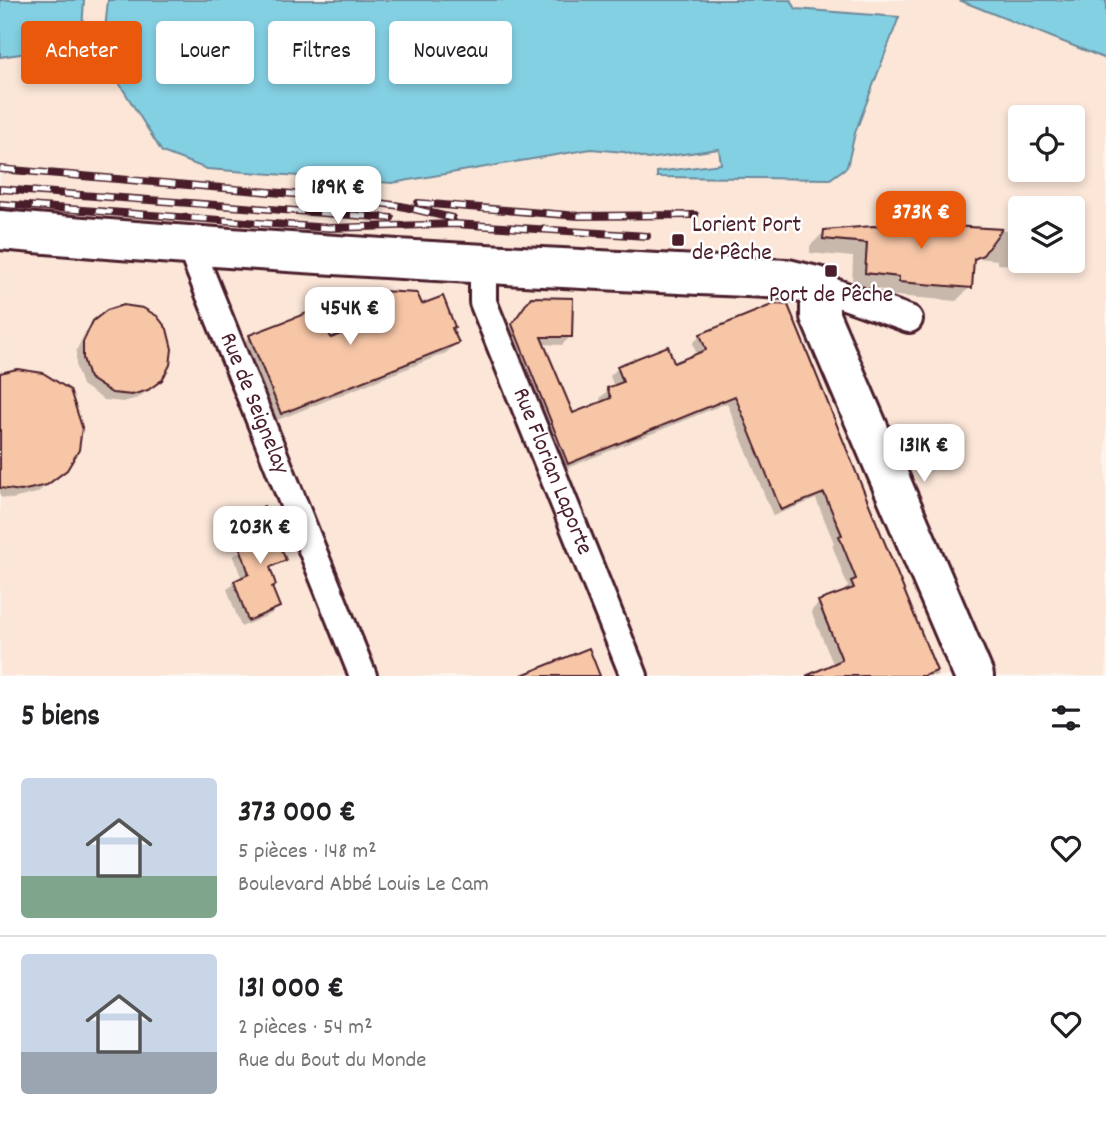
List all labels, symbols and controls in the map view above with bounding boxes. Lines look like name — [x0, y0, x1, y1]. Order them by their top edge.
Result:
chip: Acheter — [21, 21, 142, 84]
chip: Louer — [156, 21, 254, 84]
chip: Filtres — [268, 21, 375, 84]
chip: Nouveau — [389, 21, 512, 84]
map controls — [1008, 105, 1085, 273]
button: locate — [1008, 105, 1085, 182]
pin: 189K € — [281, 166, 395, 226]
text: 189K € — [311, 172, 365, 205]
pin: 373K € — [864, 191, 978, 251]
button: layers — [1008, 196, 1085, 273]
text: 373K € — [892, 197, 950, 230]
place label: Lorient Port de Pêche — [692, 209, 801, 271]
marker: Lorient Port de Pêche — [670, 232, 686, 248]
marker: Port de Pêche — [823, 263, 839, 279]
place label: Port de Pêche — [769, 279, 893, 313]
pin: 454K € — [293, 288, 407, 347]
text: 454K € — [321, 293, 379, 326]
street label: Rue de Seignelay — [210, 328, 298, 481]
street label: Rue Florian Laporte — [503, 383, 601, 560]
pin: 131K € — [867, 424, 981, 484]
text: 131K € — [899, 430, 949, 463]
pin: 203K € — [203, 506, 317, 566]
text: 203K € — [229, 512, 291, 545]
text: 5 biens — [21, 697, 100, 740]
icon: filters — [1047, 699, 1085, 737]
text: 373 000 € — [238, 793, 356, 836]
icon: home — [77, 806, 161, 890]
icon: heart — [1047, 829, 1085, 867]
text: 5 pièces · 148 m² — [238, 836, 377, 869]
text: Boulevard Abbé Louis Le Cam — [238, 869, 489, 902]
text: 131 000 € — [238, 969, 344, 1012]
icon: home — [77, 982, 161, 1066]
icon: heart — [1047, 1005, 1085, 1043]
text: 2 pièces · 54 m² — [238, 1012, 373, 1045]
text: Rue du Bout du Monde — [238, 1045, 427, 1078]

